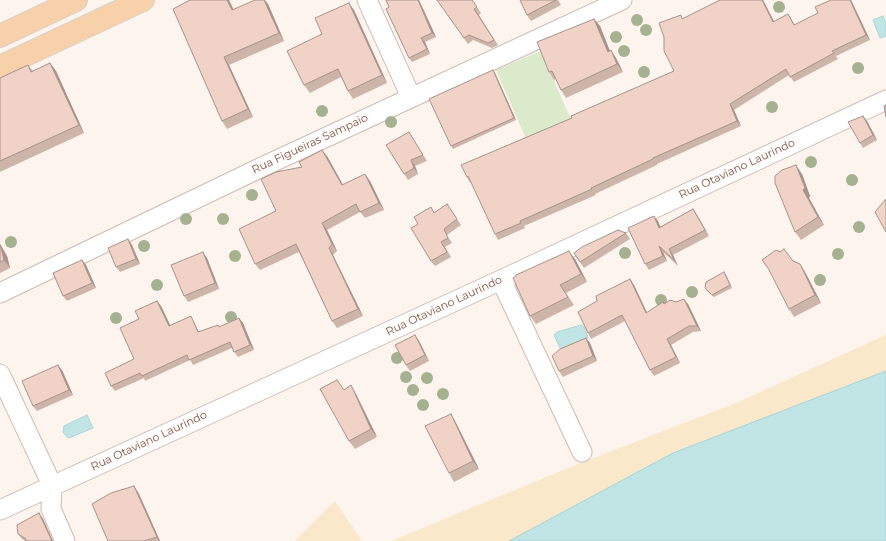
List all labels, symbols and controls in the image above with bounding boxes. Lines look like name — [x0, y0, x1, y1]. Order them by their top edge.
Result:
street label: Rua Figueiras Sampaio — [250, 111, 370, 177]
street label: Rua Otaviano Laurindo — [677, 136, 797, 202]
street label: Rua Otaviano Laurindo — [384, 273, 504, 339]
street label: Rua Otaviano Laurindo — [89, 408, 209, 474]

